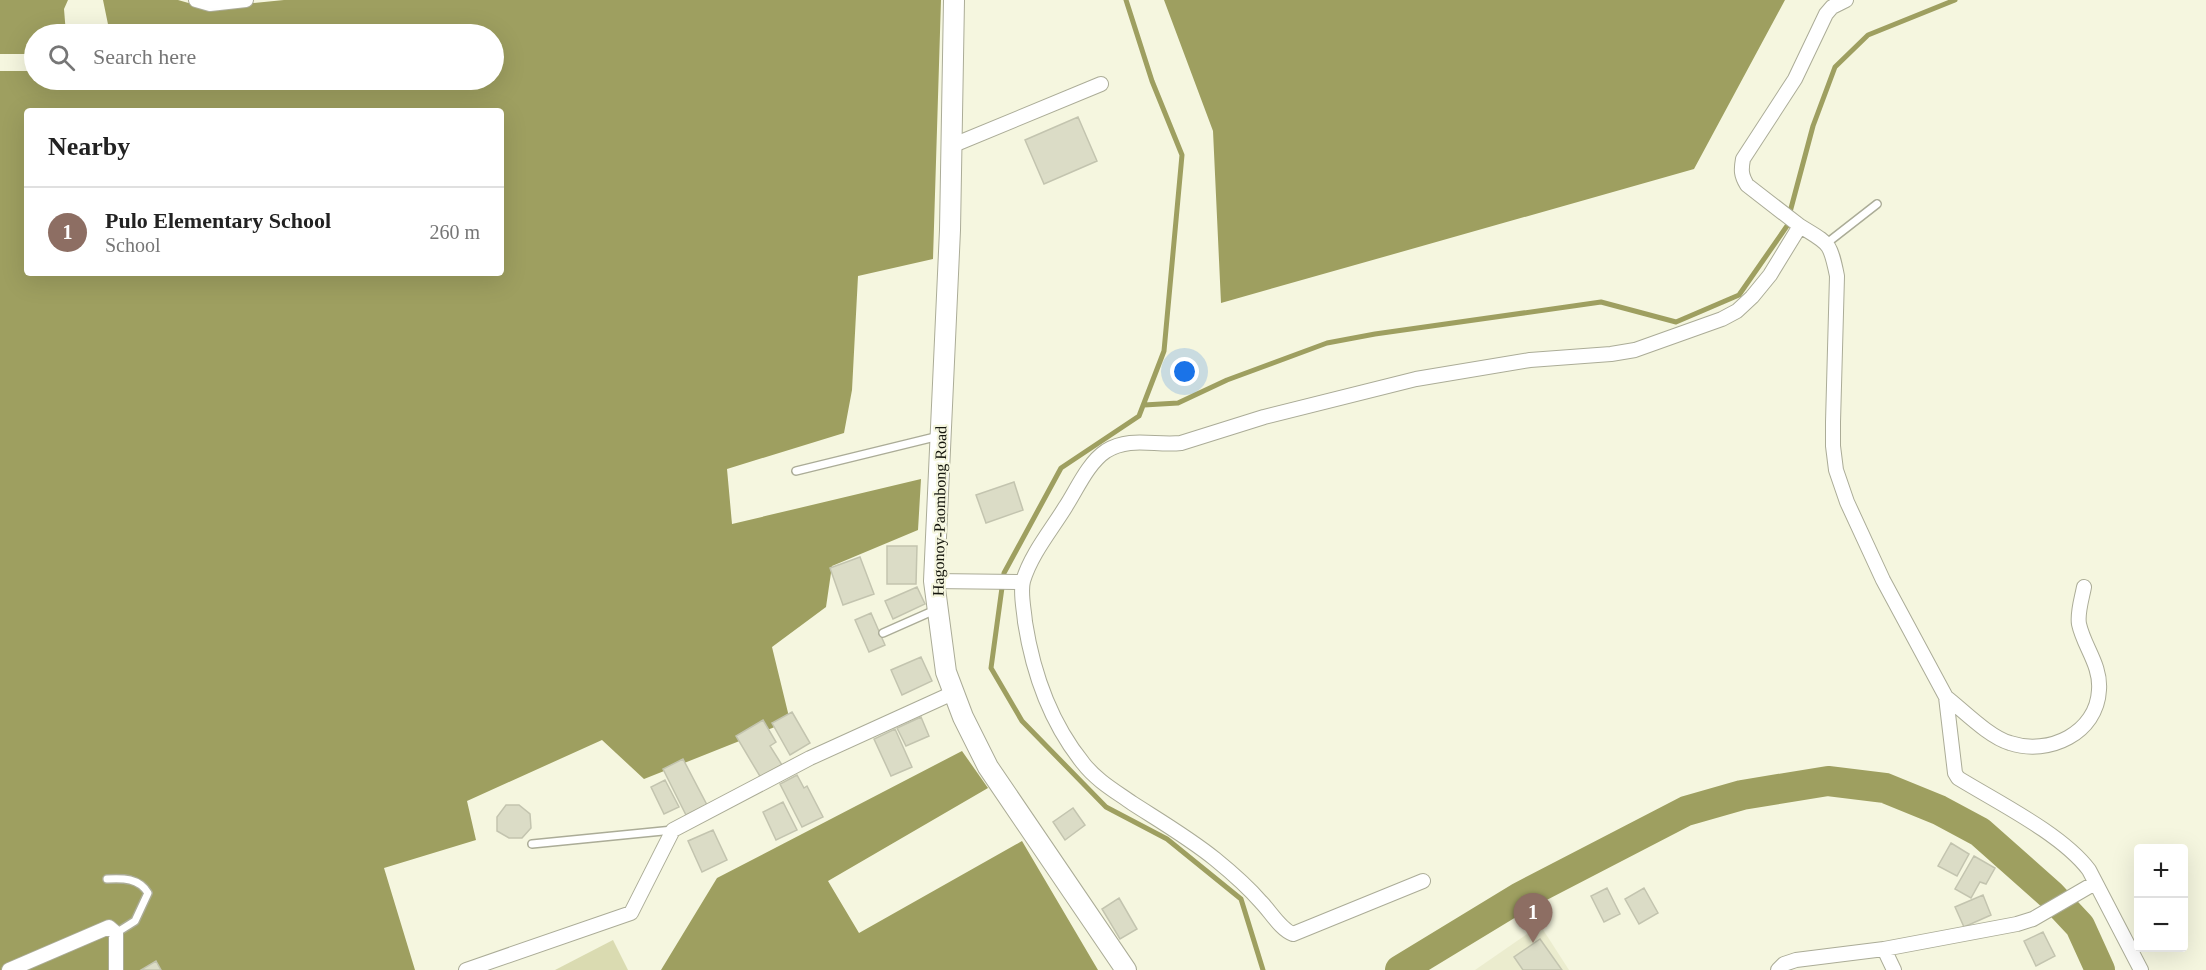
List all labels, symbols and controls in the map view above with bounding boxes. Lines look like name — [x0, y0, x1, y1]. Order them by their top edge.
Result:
search box — [24, 24, 504, 90]
icon: search — [45, 41, 78, 74]
text: Search here — [93, 44, 196, 69]
text: Nearby — [48, 132, 130, 161]
text: Pulo Elementary School — [105, 208, 331, 233]
text: 1 — [63, 221, 73, 243]
text: 260 m — [429, 221, 480, 243]
text: School — [105, 234, 161, 256]
your location — [1170, 357, 1199, 386]
street label: Hagonoy-Paombong Road — [930, 426, 950, 596]
map controls — [2134, 844, 2188, 952]
button: + — [2134, 844, 2188, 898]
pin: 1 — [1514, 894, 1552, 943]
button: − — [2134, 898, 2188, 952]

